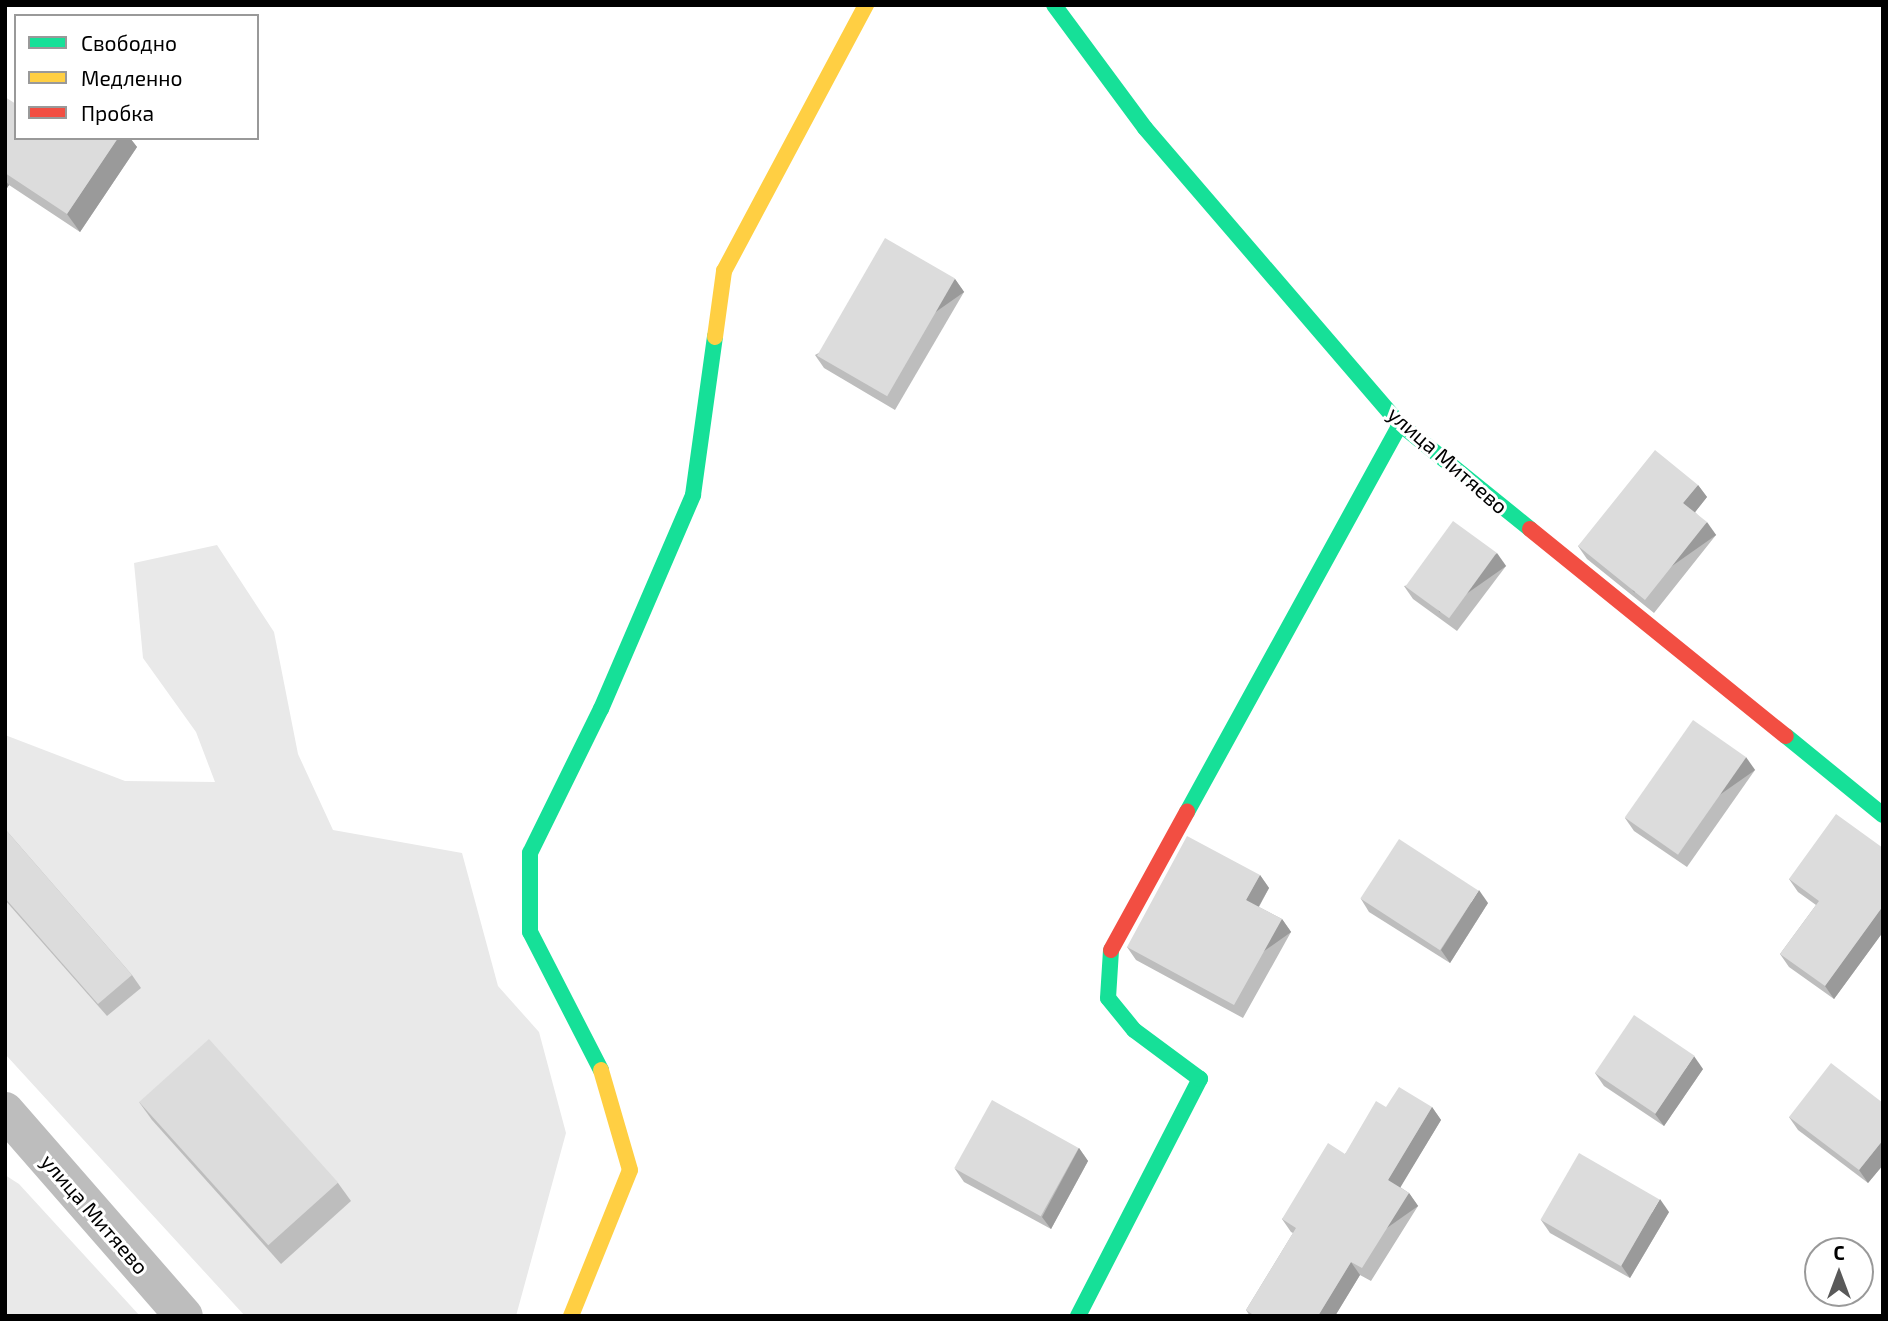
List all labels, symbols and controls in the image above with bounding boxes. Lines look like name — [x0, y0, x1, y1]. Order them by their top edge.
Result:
legend — [14, 14, 259, 140]
text: Свободно — [81, 30, 177, 55]
text: Медленно — [81, 65, 183, 90]
text: Пробка — [81, 100, 154, 125]
street label: улица Митяево — [1383, 401, 1513, 519]
street label: улица Митяево — [36, 1149, 154, 1279]
north arrow — [1804, 1237, 1874, 1307]
text: С — [1833, 1241, 1845, 1264]

